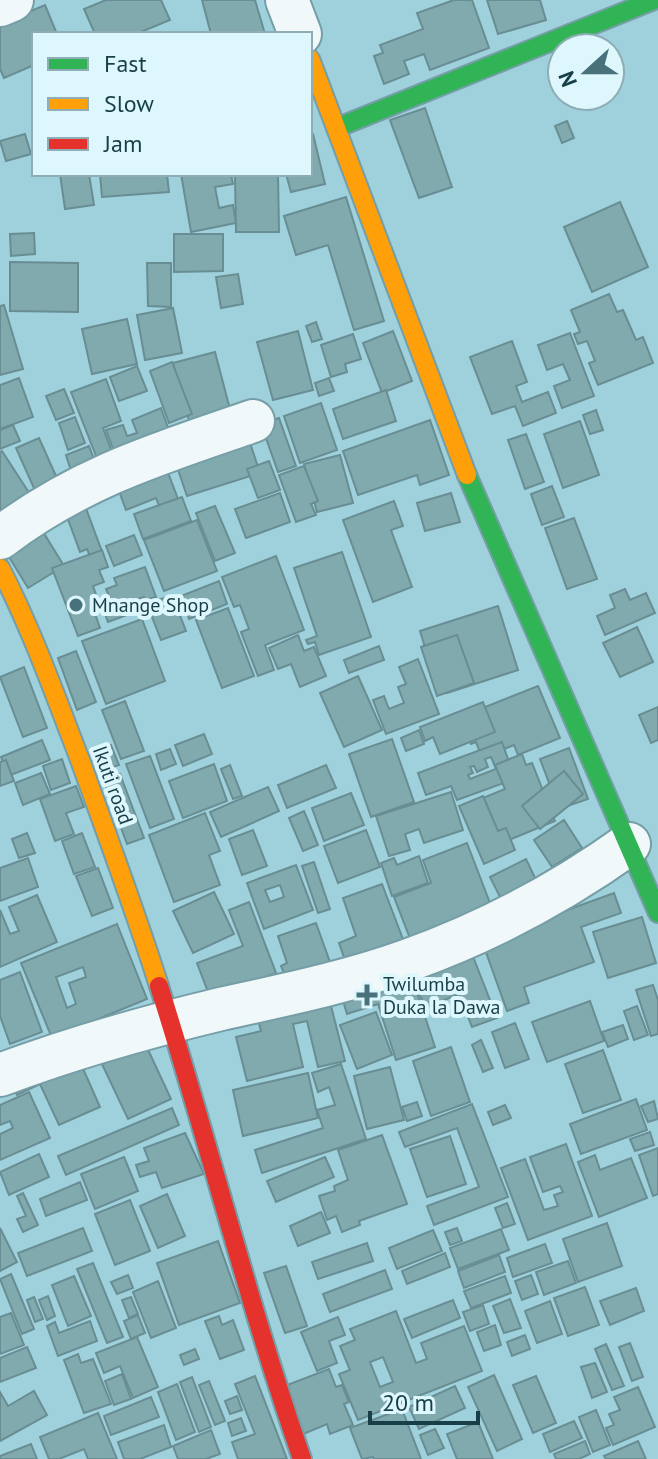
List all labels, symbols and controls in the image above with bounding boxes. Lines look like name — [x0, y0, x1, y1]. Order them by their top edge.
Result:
legend — [32, 32, 312, 176]
north arrow — [546, 32, 626, 112]
text: Fast — [104, 48, 147, 79]
text: N — [552, 67, 583, 91]
text: Slow — [104, 88, 154, 119]
text: Jam — [103, 128, 142, 159]
place label: Mnange Shop — [92, 592, 209, 618]
marker: Mnange Shop — [67, 596, 85, 614]
street label: Ikuti road — [87, 742, 139, 828]
place label: Twilumba Duka la Dawa — [383, 971, 500, 1020]
marker: Twilumba Duka la Dawa — [358, 986, 376, 1004]
scale bar — [370, 1375, 478, 1425]
text: 20 m — [382, 1387, 434, 1418]

